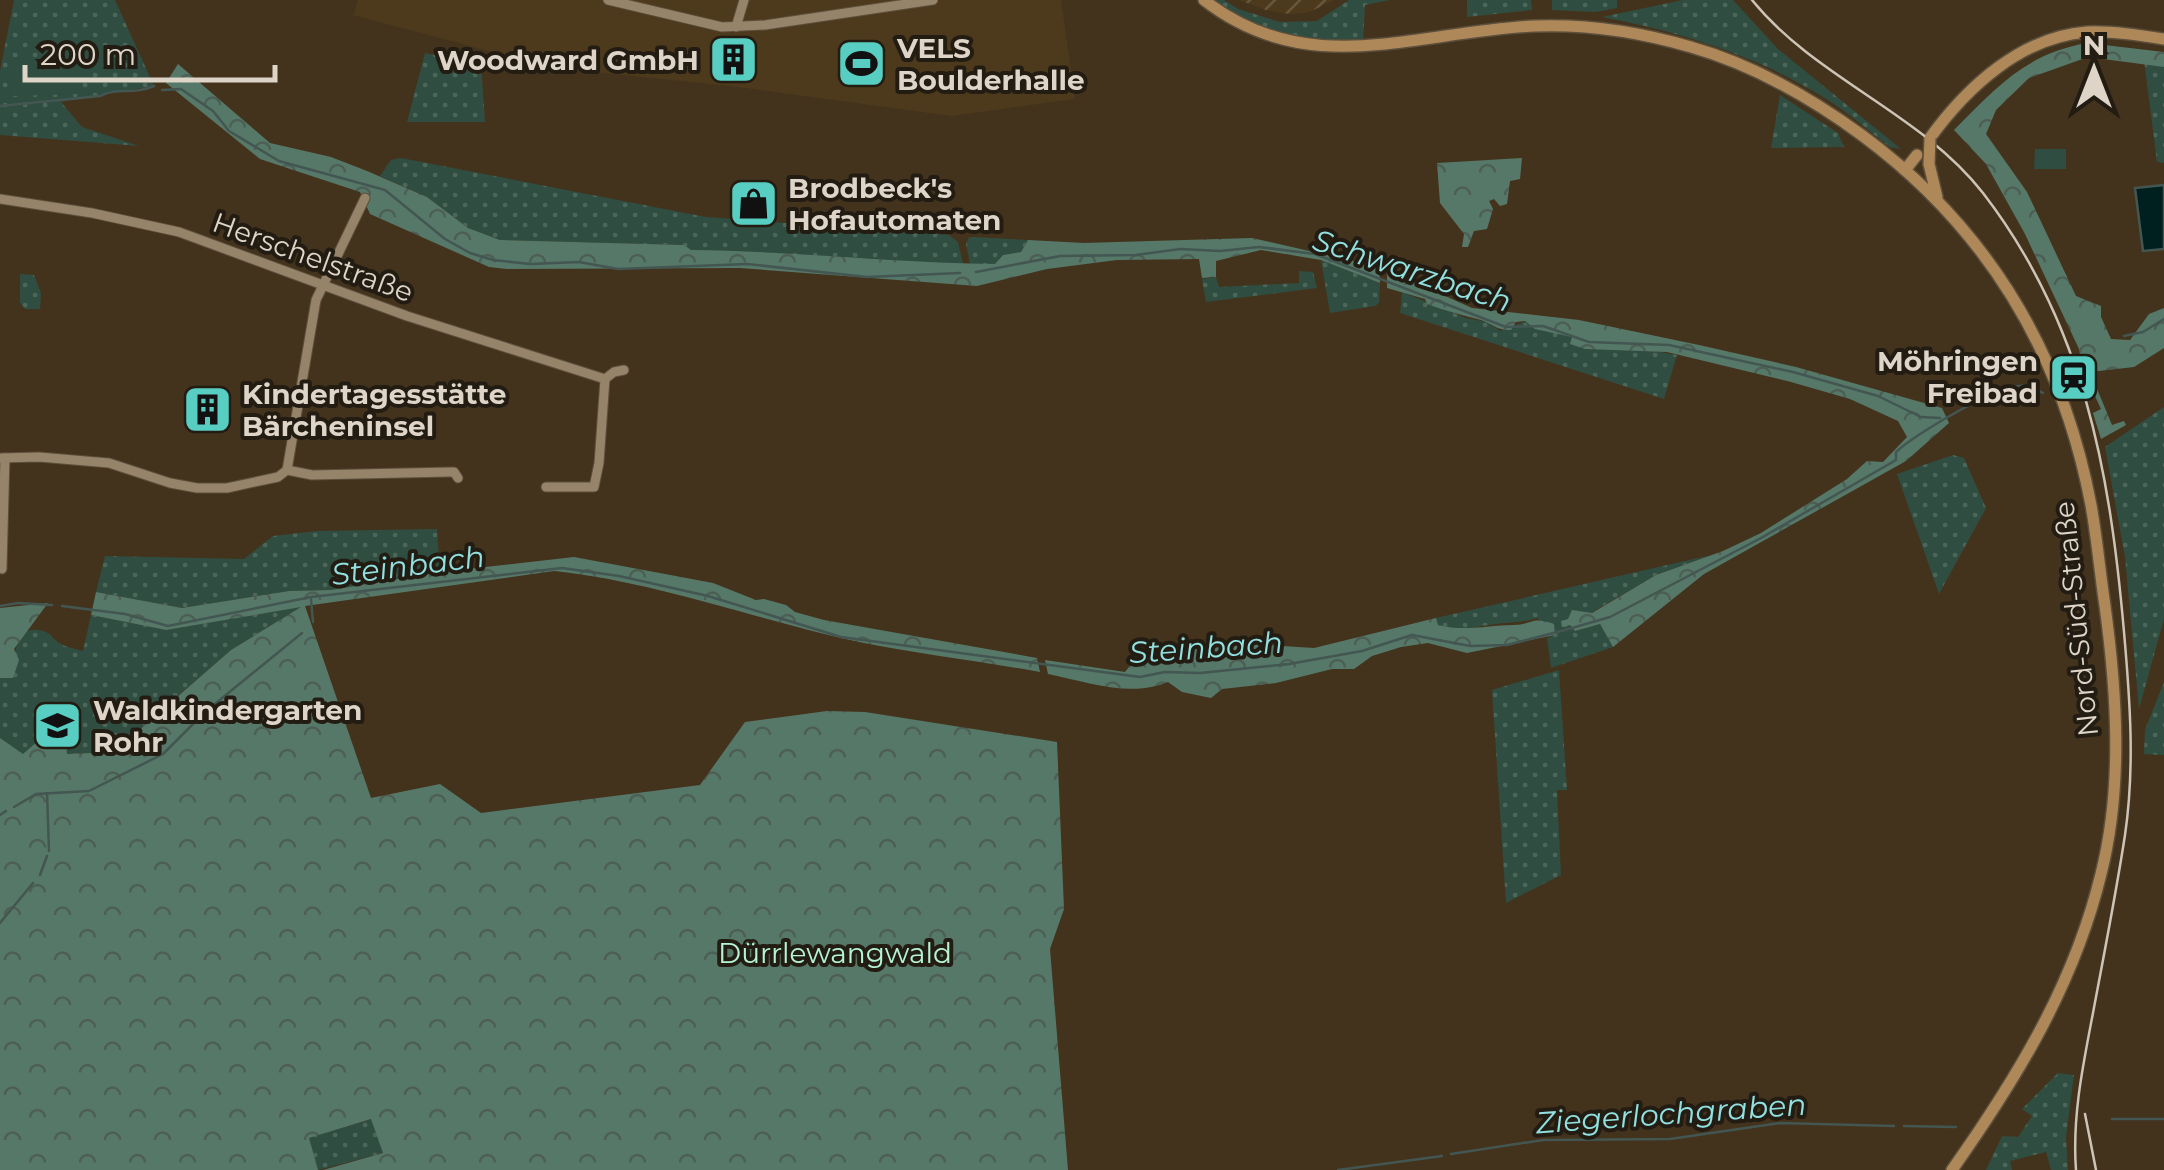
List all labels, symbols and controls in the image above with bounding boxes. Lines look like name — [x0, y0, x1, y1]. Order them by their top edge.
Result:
scale bar — [25, 20, 275, 82]
north arrow — [2044, 20, 2144, 120]
text: N — [2083, 28, 2105, 62]
place label: VELS Boulderhalle — [896, 31, 1085, 97]
building icon: Woodward GmbH — [708, 34, 760, 86]
text: 200 m — [40, 36, 136, 73]
sports icon: VELS Boulderhalle — [836, 38, 888, 90]
place label: Woodward GmbH — [437, 43, 699, 77]
place label: Brodbeck's Hofautomaten — [788, 171, 1001, 237]
shop icon: Brodbeck's Hofautomaten — [727, 178, 779, 230]
street label: Herschelstraße — [208, 205, 418, 309]
water label: Schwarzbach — [1308, 221, 1516, 320]
place label: Möhringen Freibad — [1877, 344, 2038, 410]
station icon: Möhringen Freibad — [2047, 351, 2099, 403]
place label: Kindertagesstätte Bärcheninsel — [242, 377, 506, 443]
building icon: Kindertagesstätte Bärcheninsel — [181, 384, 233, 436]
street label: Nord-Süd-Straße — [2047, 500, 2105, 738]
water label: Steinbach — [329, 538, 487, 593]
water label: Steinbach — [1128, 624, 1284, 671]
place label: Waldkindergarten Rohr — [93, 693, 362, 759]
school or university icon: Waldkindergarten Rohr — [32, 700, 84, 752]
park label: Dürrlewangwald — [718, 936, 952, 970]
water label: Ziegerlochgraben — [1533, 1086, 1808, 1141]

